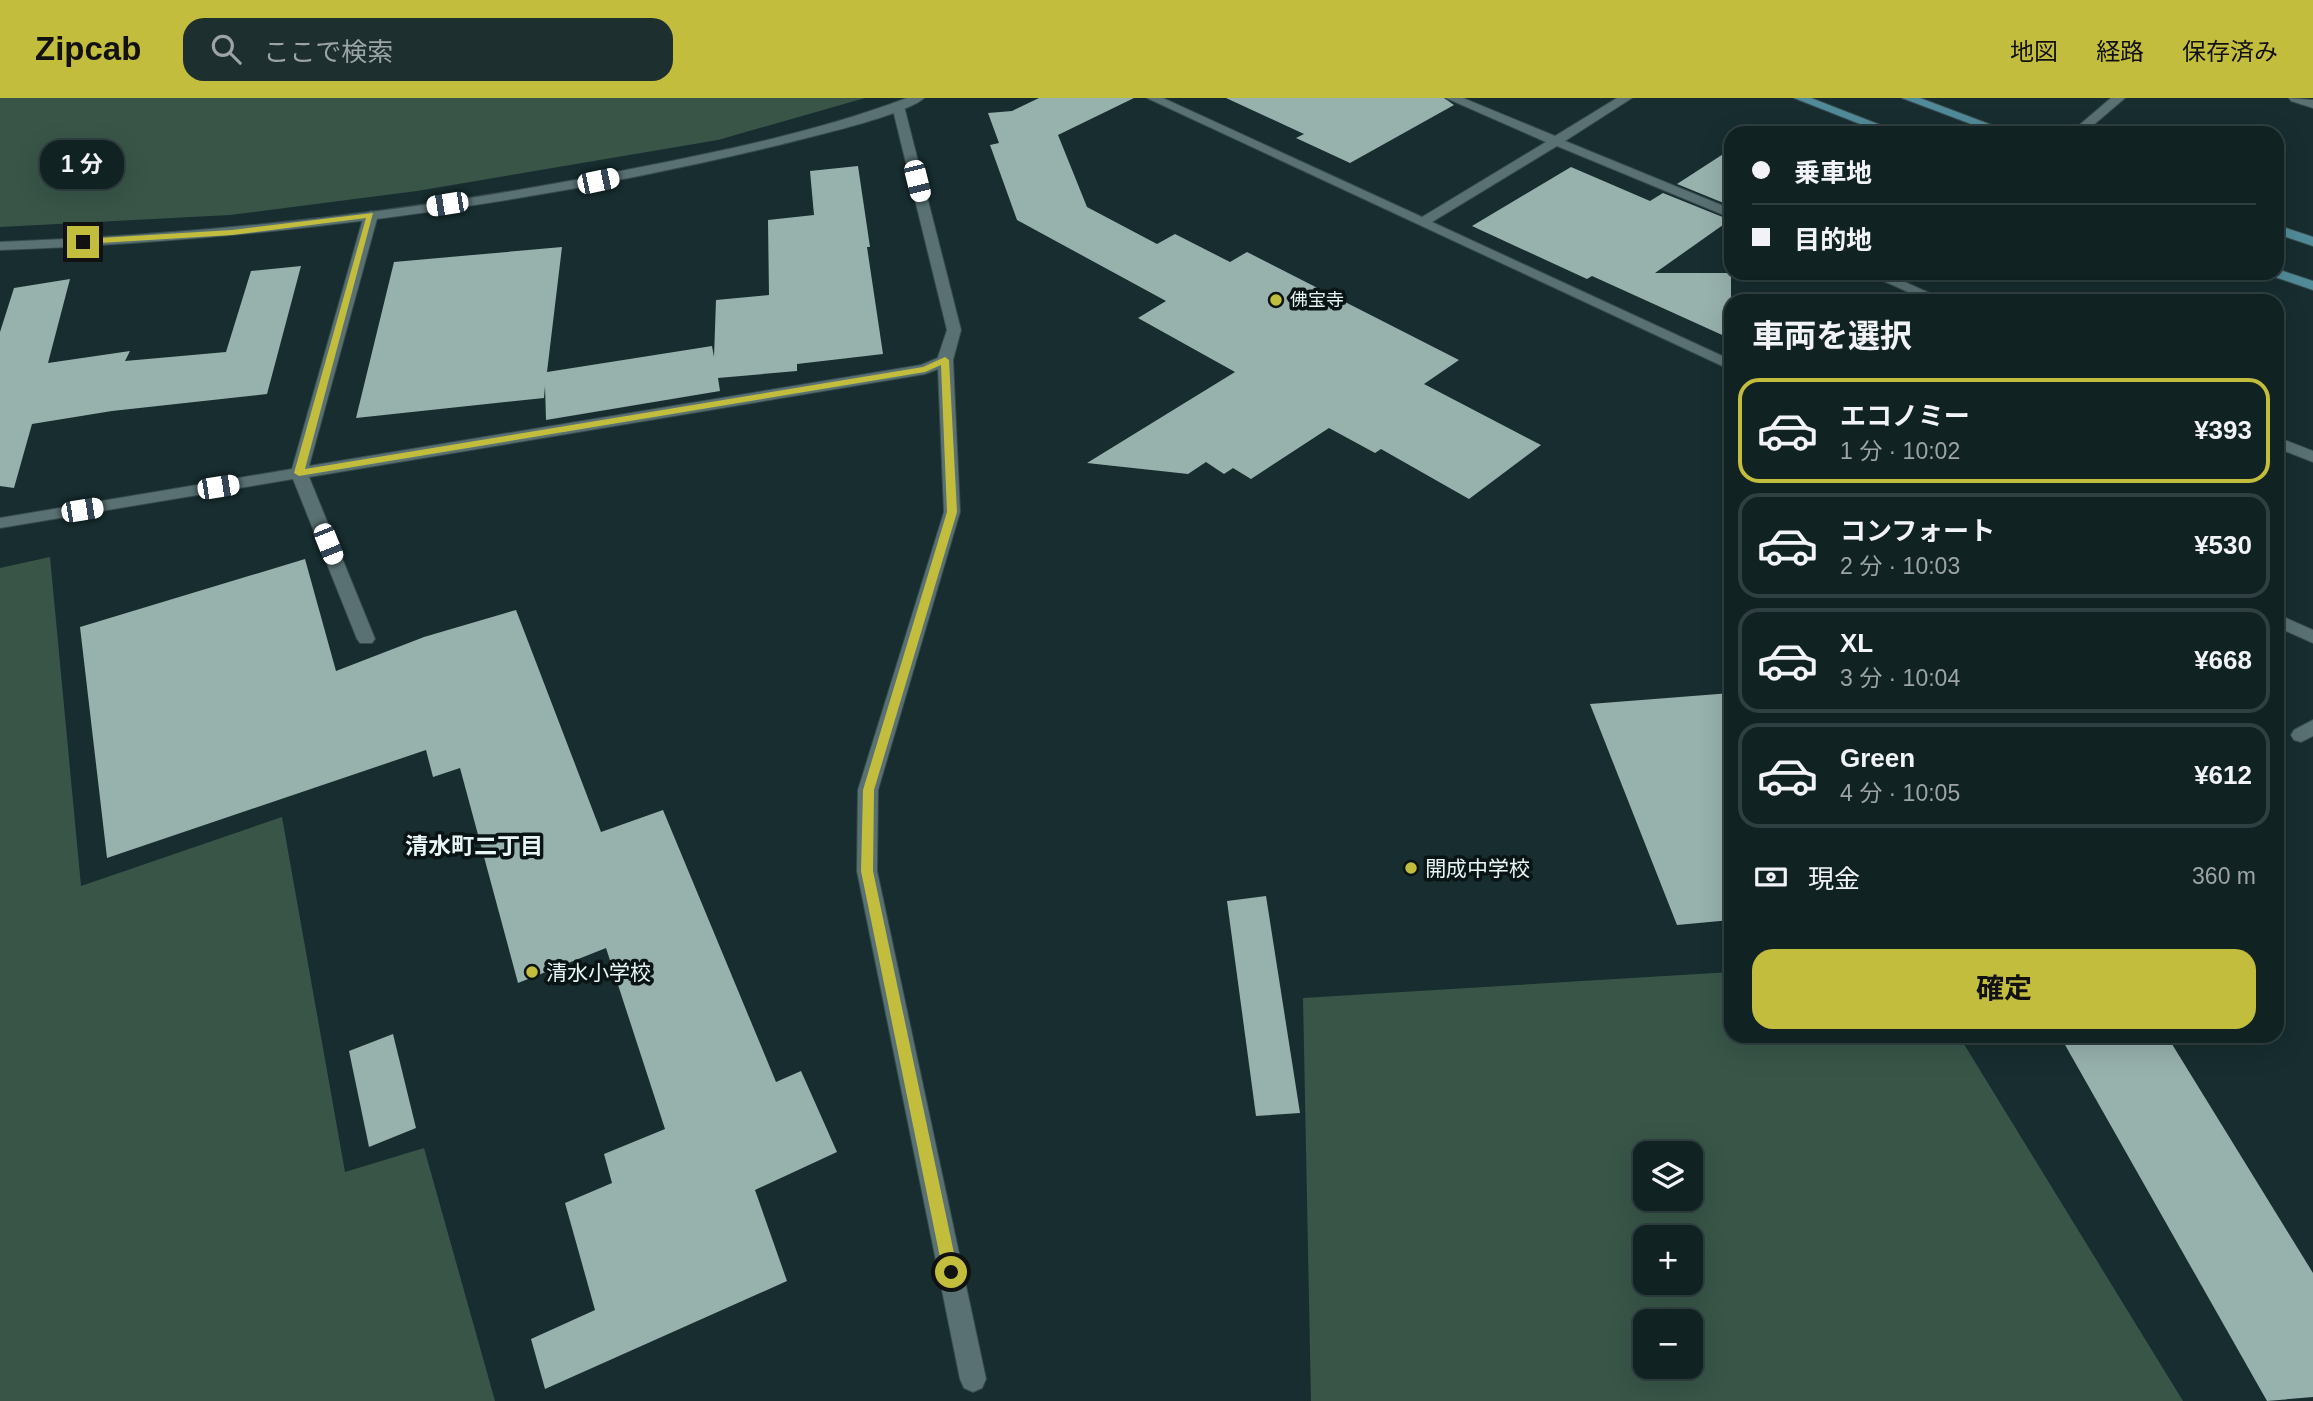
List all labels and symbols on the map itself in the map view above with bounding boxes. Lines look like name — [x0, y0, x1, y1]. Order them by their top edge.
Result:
callout: 1 分 — [41, 141, 125, 190]
car — [902, 158, 933, 204]
car — [576, 166, 621, 196]
car — [425, 190, 470, 218]
route end — [67, 226, 99, 258]
place label: 佛宝寺 — [1290, 290, 1344, 310]
marker: 佛宝寺 — [1268, 292, 1284, 308]
car — [196, 473, 241, 501]
car — [60, 496, 105, 524]
car — [311, 521, 346, 567]
district label: 清水町二丁目 — [405, 833, 543, 859]
place label: 開成中学校 — [1425, 857, 1530, 880]
marker: 開成中学校 — [1403, 860, 1419, 876]
place label: 清水小学校 — [546, 961, 651, 984]
marker: 清水小学校 — [524, 964, 540, 980]
route start — [935, 1256, 967, 1288]

